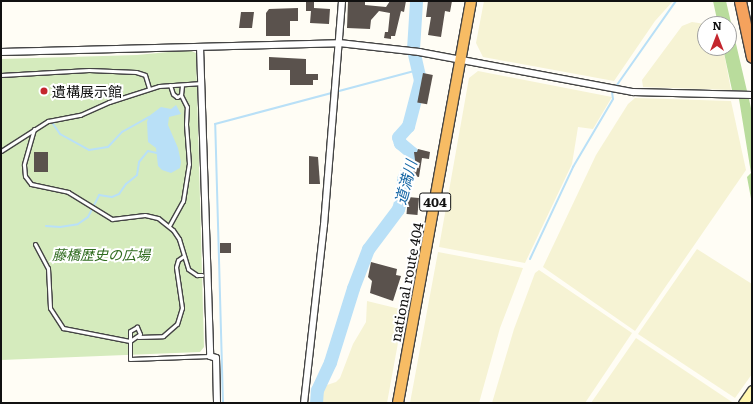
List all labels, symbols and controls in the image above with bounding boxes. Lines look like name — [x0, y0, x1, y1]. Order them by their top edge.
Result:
north arrow — [697, 16, 737, 56]
text: N — [712, 17, 722, 33]
place label: 遺構展示館 — [52, 83, 122, 99]
marker: 遺構展示館 — [39, 86, 49, 96]
water label: 道満川 — [390, 158, 420, 206]
road number: 404 — [419, 191, 451, 213]
street label: national route 404 — [386, 221, 426, 343]
park label: 藤橋歴史の広場 — [52, 246, 150, 262]

